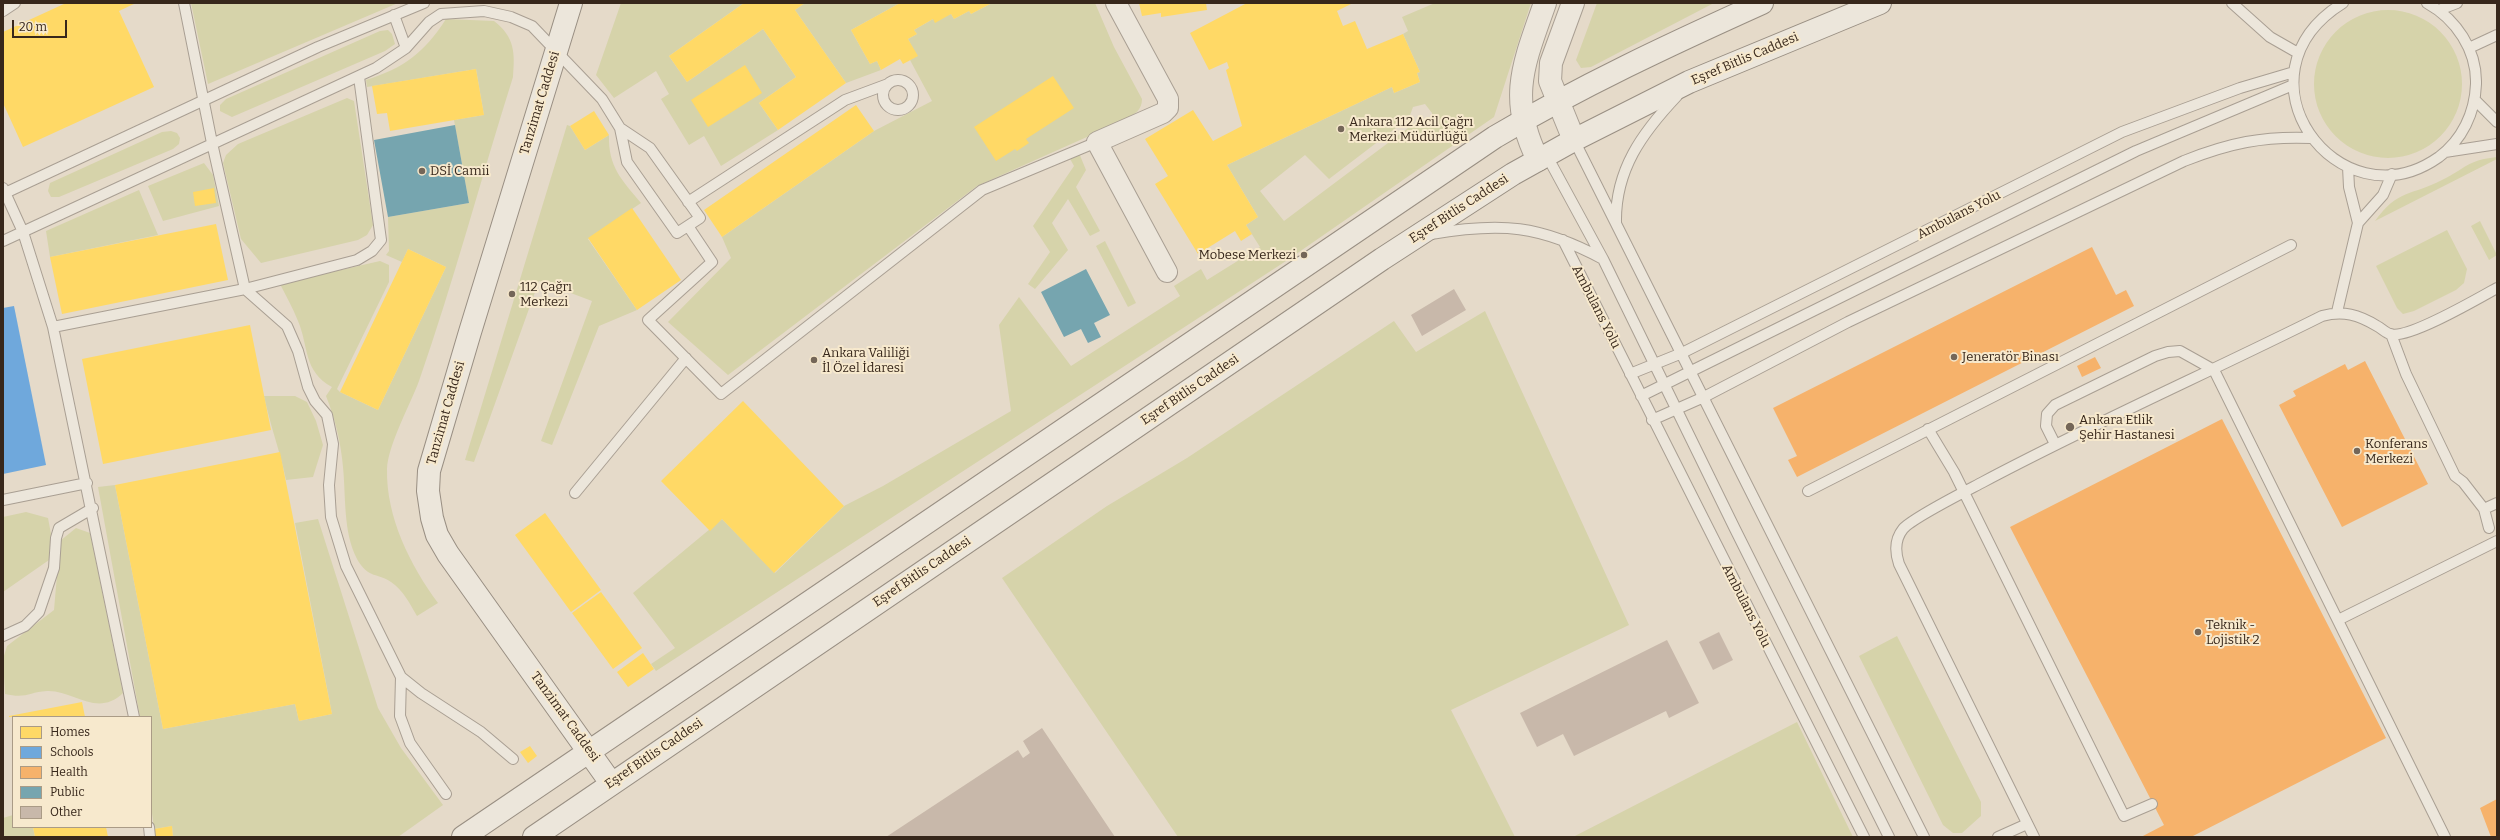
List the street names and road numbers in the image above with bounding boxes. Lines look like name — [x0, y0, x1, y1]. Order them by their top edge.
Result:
street label: Eşref Bitlis Caddesi — [1689, 29, 1801, 89]
street label: Tanzimat Caddesi — [517, 50, 563, 156]
street label: Eşref Bitlis Caddesi — [1407, 171, 1511, 247]
street label: Ambulans Yolu — [1915, 187, 2003, 243]
street label: Ambulans Yolu — [1568, 263, 1624, 351]
street label: Eşref Bitlis Caddesi — [1138, 351, 1242, 429]
street label: Tanzimat Caddesi — [424, 359, 468, 467]
street label: Eşref Bitlis Caddesi — [870, 533, 974, 611]
street label: Ambulans Yolu — [1718, 562, 1774, 650]
street label: Tanzimat Caddesi — [527, 669, 603, 765]
street label: Eşref Bitlis Caddesi — [602, 715, 706, 793]

